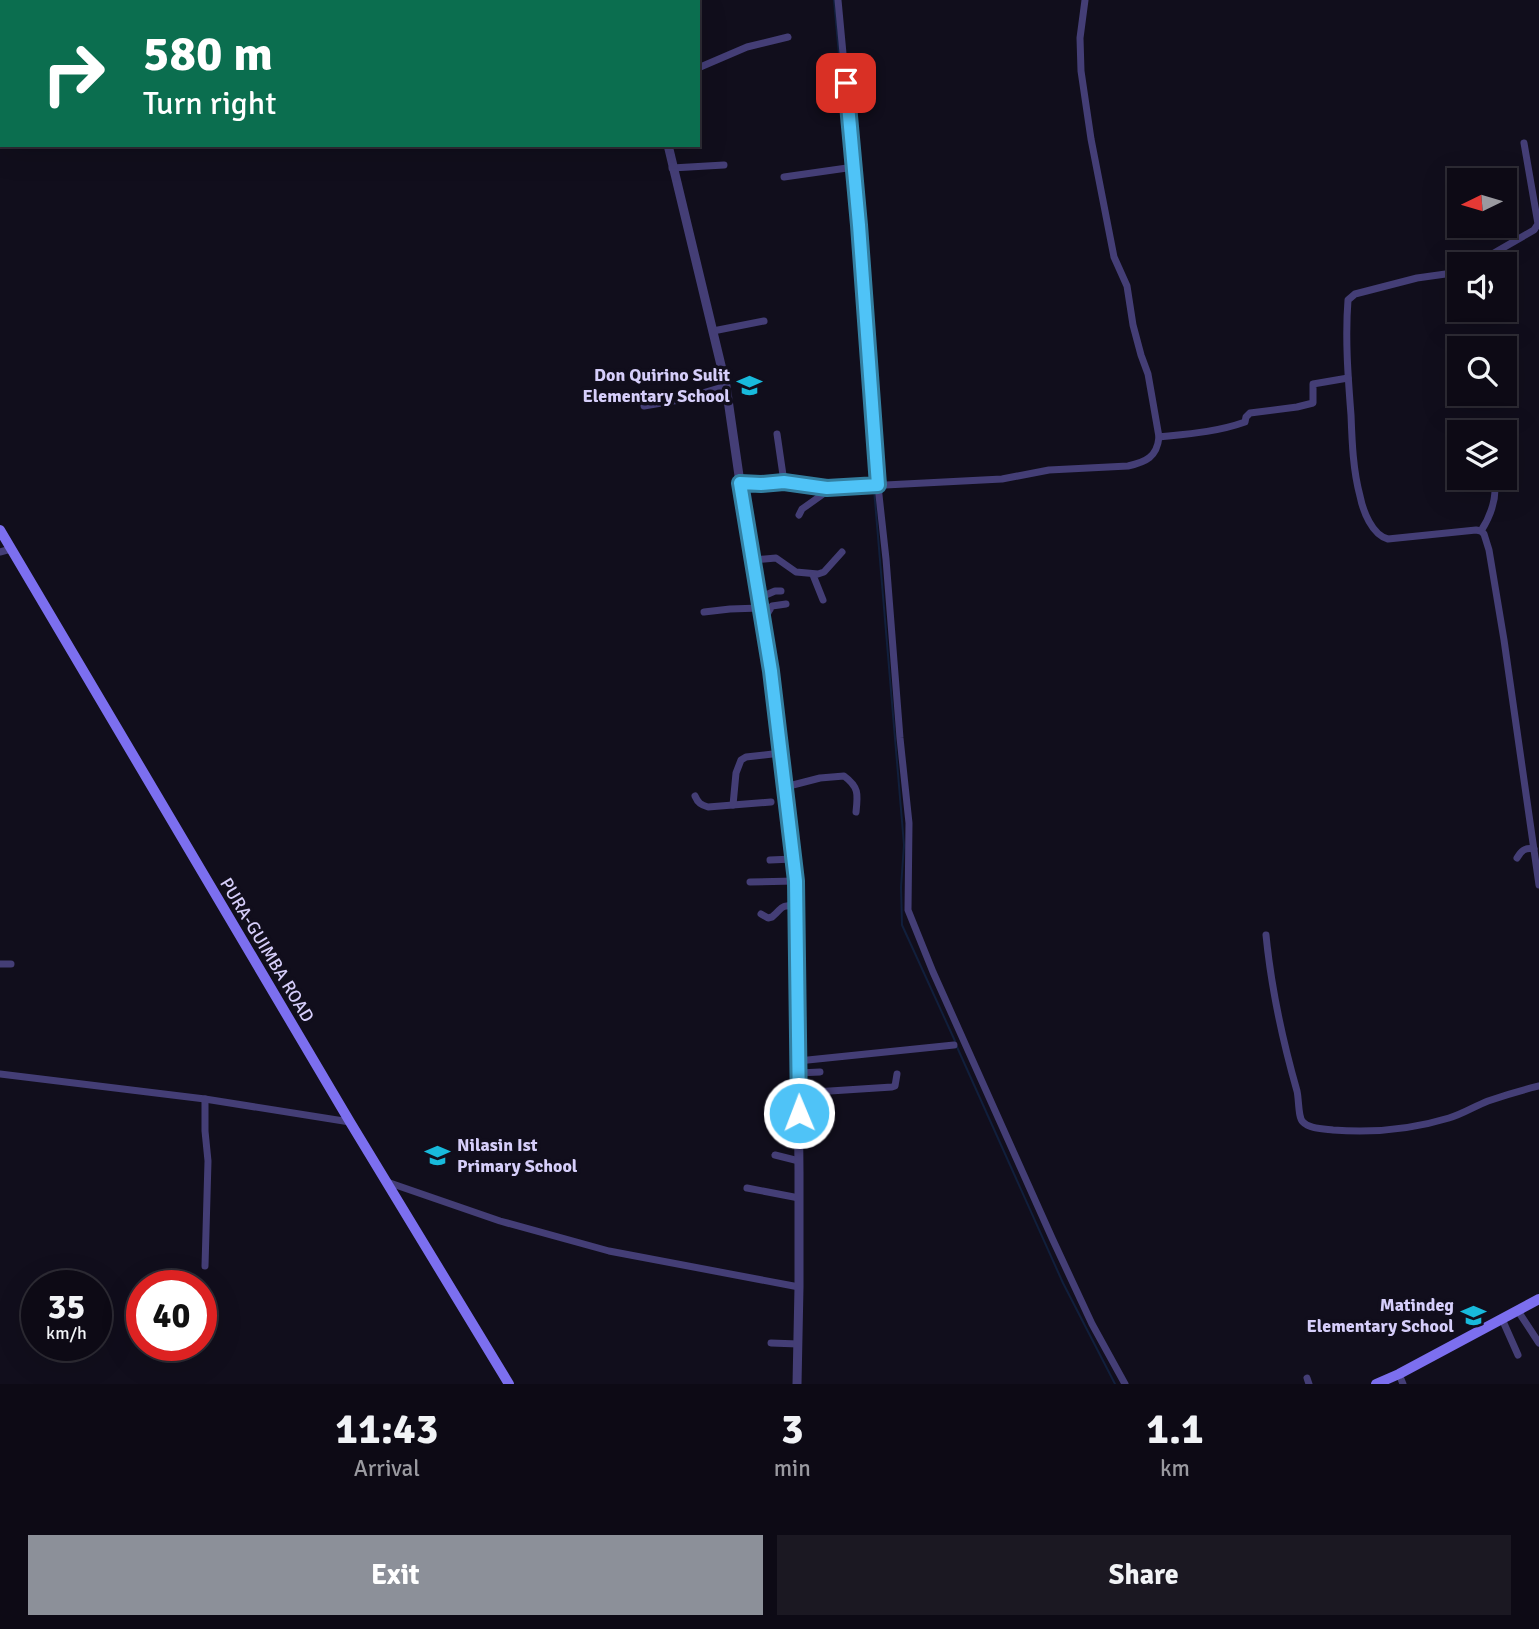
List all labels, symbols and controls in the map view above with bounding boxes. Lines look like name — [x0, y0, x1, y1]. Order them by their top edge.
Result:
text: 580 m — [143, 24, 273, 84]
icon: right — [28, 28, 119, 119]
pin — [816, 53, 876, 113]
icon: arrive — [827, 64, 865, 102]
text: Turn right — [143, 84, 276, 123]
north arrow — [1447, 168, 1517, 238]
map controls — [1447, 168, 1517, 490]
button: sound — [1447, 252, 1517, 322]
button: search — [1447, 336, 1517, 406]
place label: Don Quirino Sulit Elementary School — [583, 364, 730, 407]
school or university icon: Don Quirino Sulit Elementary School — [736, 371, 764, 399]
button: layers — [1447, 420, 1517, 490]
street label: PURA-GUIMBA ROAD — [215, 874, 319, 1026]
position arrow — [762, 1076, 836, 1150]
place label: Nilasin Ist Primary School — [457, 1134, 578, 1177]
school or university icon: Nilasin Ist Primary School — [423, 1141, 451, 1169]
speed limit sign: 40 — [126, 1270, 217, 1361]
text: 35 — [48, 1285, 85, 1328]
place label: Matindeg Elementary School — [1307, 1294, 1454, 1337]
school or university icon: Matindeg Elementary School — [1460, 1301, 1488, 1329]
text: km/h — [46, 1322, 87, 1344]
text: 11:43 — [335, 1404, 438, 1455]
text: 3 — [781, 1404, 804, 1455]
text: 1.1 — [1146, 1404, 1204, 1455]
text: Arrival — [354, 1454, 420, 1483]
text: min — [774, 1454, 811, 1483]
text: km — [1160, 1454, 1190, 1483]
button: Exit — [28, 1535, 763, 1615]
button: Share — [777, 1535, 1511, 1615]

